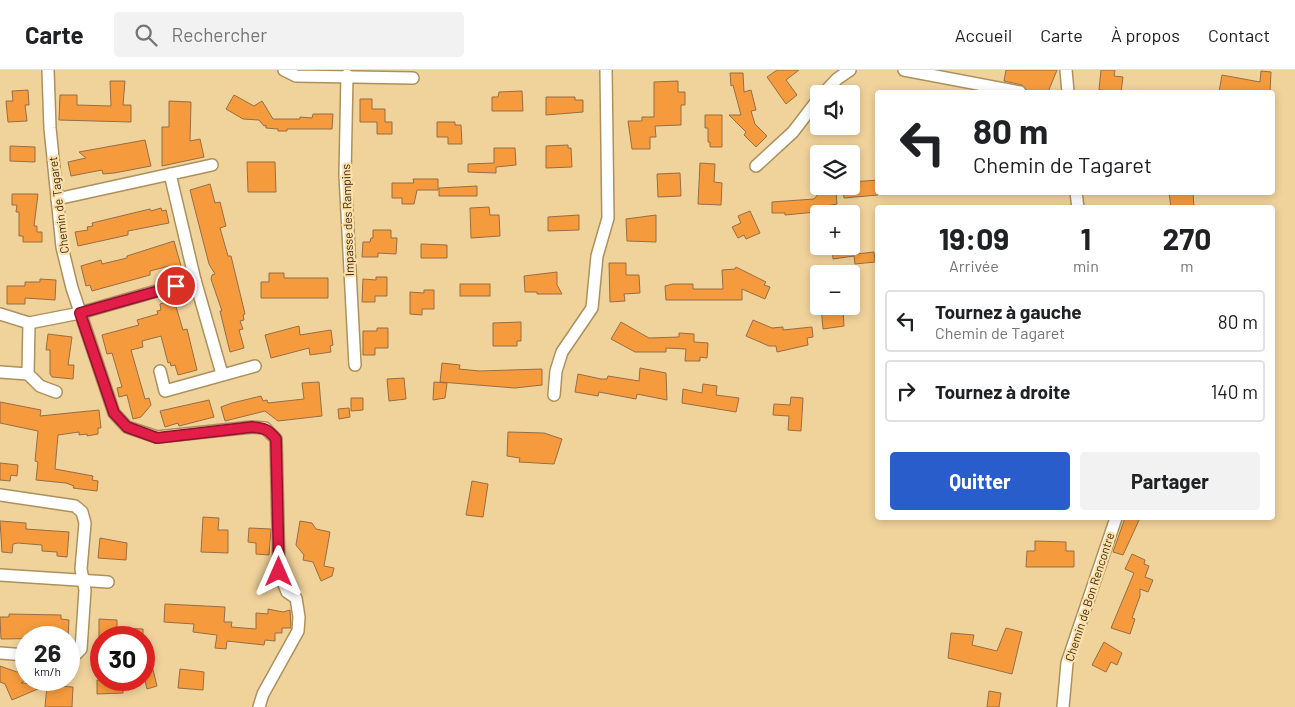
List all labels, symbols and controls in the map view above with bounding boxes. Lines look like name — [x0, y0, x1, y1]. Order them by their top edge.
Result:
search box — [114, 12, 464, 57]
text: Carte — [25, 20, 84, 49]
icon: search — [132, 21, 160, 49]
text: Rechercher — [172, 23, 267, 46]
text: Accueil — [955, 24, 1012, 46]
text: Carte — [1040, 24, 1083, 46]
text: À propos — [1111, 24, 1180, 46]
text: Contact — [1208, 24, 1270, 46]
map controls — [810, 85, 860, 315]
button: sound — [810, 85, 860, 135]
text: 80 m — [973, 109, 1048, 151]
icon: left — [890, 110, 955, 175]
button: layers — [810, 145, 860, 195]
text: Chemin de Tagaret — [973, 151, 1152, 177]
street label: Chemin de Tagaret — [45, 156, 71, 254]
street label: Impasse des Rampins — [338, 163, 356, 276]
button: + — [810, 205, 860, 255]
text: 19:09 — [939, 220, 1009, 256]
text: 1 — [1081, 220, 1091, 256]
text: 270 — [1163, 220, 1211, 256]
text: Arrivée — [949, 256, 999, 275]
text: min — [1073, 256, 1099, 275]
text: m — [1180, 256, 1194, 275]
pin — [155, 265, 197, 307]
button: − — [810, 265, 860, 315]
icon: arrive — [162, 272, 190, 300]
text: Tournez à gauche — [935, 300, 1082, 323]
icon: left — [892, 307, 920, 335]
text: 80 m — [1218, 310, 1258, 333]
text: Chemin de Tagaret — [935, 323, 1065, 342]
icon: right — [892, 377, 920, 405]
text: Tournez à droite — [935, 380, 1071, 403]
text: 140 m — [1211, 380, 1258, 403]
button: Quitter — [890, 452, 1070, 510]
button: Partager — [1080, 452, 1260, 510]
street label: Chemin de Bon Rencontre — [1062, 531, 1116, 663]
position arrow — [252, 545, 304, 597]
speed limit sign: 30 — [90, 626, 155, 691]
text: 26 — [34, 637, 61, 667]
text: km/h — [34, 664, 61, 678]

